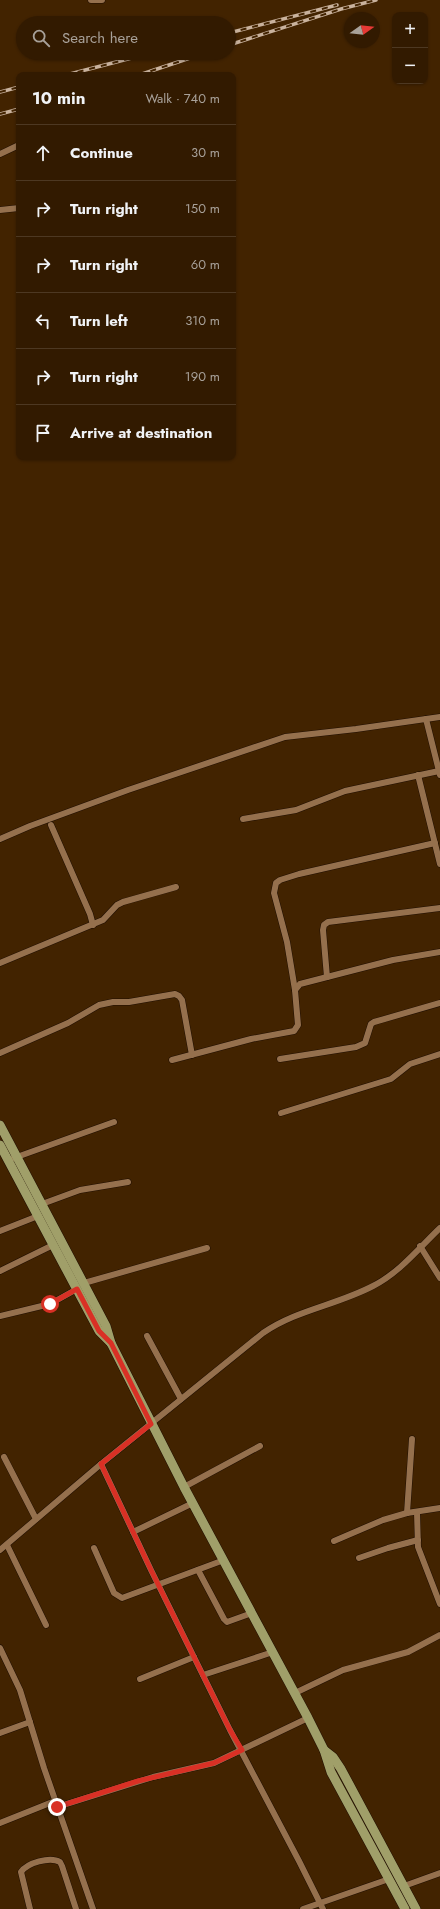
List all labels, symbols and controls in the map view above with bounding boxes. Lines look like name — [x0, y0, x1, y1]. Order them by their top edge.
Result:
north arrow — [344, 12, 380, 48]
map controls — [392, 12, 428, 84]
button: + — [392, 12, 428, 48]
search box — [16, 16, 236, 60]
icon: search — [30, 27, 52, 49]
text: Search here — [62, 27, 138, 49]
button: − — [392, 48, 428, 84]
text: 10 min — [32, 86, 85, 110]
text: Walk · 740 m — [146, 89, 220, 108]
icon: ahead — [32, 142, 54, 164]
text: Continue — [70, 142, 133, 164]
text: 30 m — [191, 143, 220, 162]
icon: right — [32, 198, 54, 220]
text: Turn right — [70, 198, 138, 220]
text: 150 m — [185, 199, 220, 218]
icon: right — [32, 254, 54, 276]
text: Turn right — [70, 254, 138, 276]
text: 60 m — [191, 255, 220, 274]
icon: left — [32, 310, 54, 332]
text: Turn left — [70, 310, 128, 332]
text: 310 m — [185, 311, 220, 330]
icon: right — [32, 366, 54, 388]
text: Turn right — [70, 366, 138, 388]
text: 190 m — [185, 367, 220, 386]
icon: arrive — [32, 422, 54, 444]
text: Arrive at destination — [70, 422, 212, 444]
route start — [41, 1295, 59, 1313]
route end — [48, 1798, 66, 1816]

